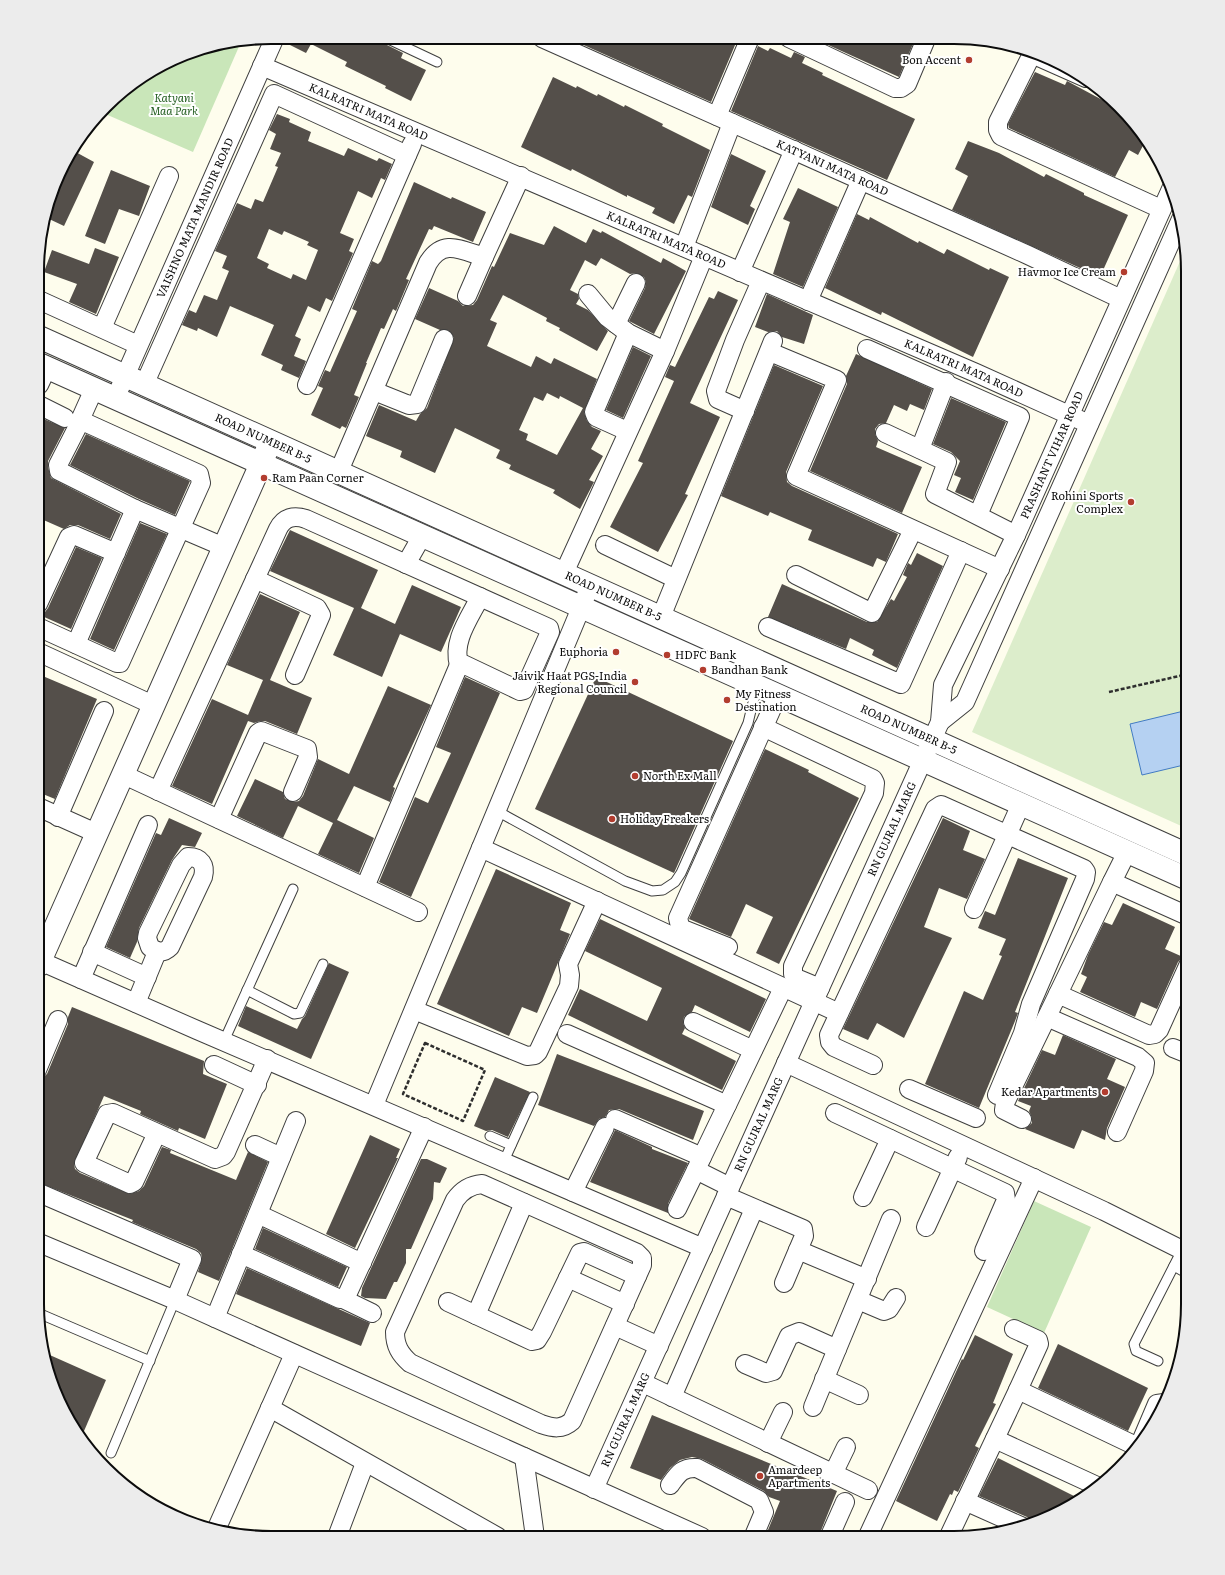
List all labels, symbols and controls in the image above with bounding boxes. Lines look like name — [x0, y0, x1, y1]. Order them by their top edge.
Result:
place label: Bon Accent — [902, 51, 962, 67]
marker: Bon Accent — [964, 55, 974, 65]
street label: KALRATRI MATA ROAD — [307, 78, 431, 144]
park label: Katyani Maa Park — [150, 89, 198, 118]
street label: VAISHNO MATA MANDIR ROAD — [152, 135, 237, 300]
street label: KATYANI MATA ROAD — [774, 135, 891, 199]
street label: KALRATRI MATA ROAD — [604, 206, 729, 272]
place label: Havmor Ice Cream — [1018, 263, 1116, 279]
marker: Havmor Ice Cream — [1119, 267, 1129, 277]
street label: KALRATRI MATA ROAD — [902, 334, 1026, 400]
street label: PRASHANT VIHAR ROAD — [1015, 388, 1086, 521]
street label: ROAD NUMBER B-5 — [213, 408, 315, 466]
place label: Ram Paan Corner — [272, 469, 364, 485]
marker: Ram Paan Corner — [259, 473, 269, 483]
place label: Rohini Sports Complex — [1051, 487, 1124, 516]
marker: Rohini Sports Complex — [1126, 497, 1136, 507]
street label: ROAD NUMBER B-5 — [563, 566, 665, 624]
place label: Euphoria — [559, 643, 608, 659]
place label: HDFC Bank — [675, 646, 737, 662]
marker: Euphoria — [611, 647, 621, 657]
marker: HDFC Bank — [662, 650, 672, 660]
place label: Bandhan Bank — [711, 661, 788, 677]
marker: Bandhan Bank — [698, 665, 708, 675]
place label: Jaivik Haat PGS-India Regional Council — [512, 667, 627, 696]
marker: Jaivik Haat PGS-India Regional Council — [630, 677, 640, 687]
place label: My Fitness Destination — [735, 685, 797, 714]
marker: My Fitness Destination — [722, 695, 732, 705]
street label: ROAD NUMBER B-5 — [858, 699, 960, 757]
place label: North Ex Mall — [643, 767, 717, 783]
marker: North Ex Mall — [630, 771, 640, 781]
street label: RN GUJRAL MARG — [862, 779, 919, 879]
place label: Holiday Freakers — [620, 810, 709, 826]
marker: Holiday Freakers — [607, 814, 617, 824]
street label: RN GUJRAL MARG — [729, 1074, 786, 1174]
place label: Kedar Apartments — [1001, 1083, 1097, 1099]
marker: Kedar Apartments — [1100, 1087, 1110, 1097]
street label: RN GUJRAL MARG — [596, 1369, 653, 1469]
place label: Amardeep Apartments — [768, 1461, 830, 1490]
marker: Amardeep Apartments — [755, 1471, 765, 1481]

